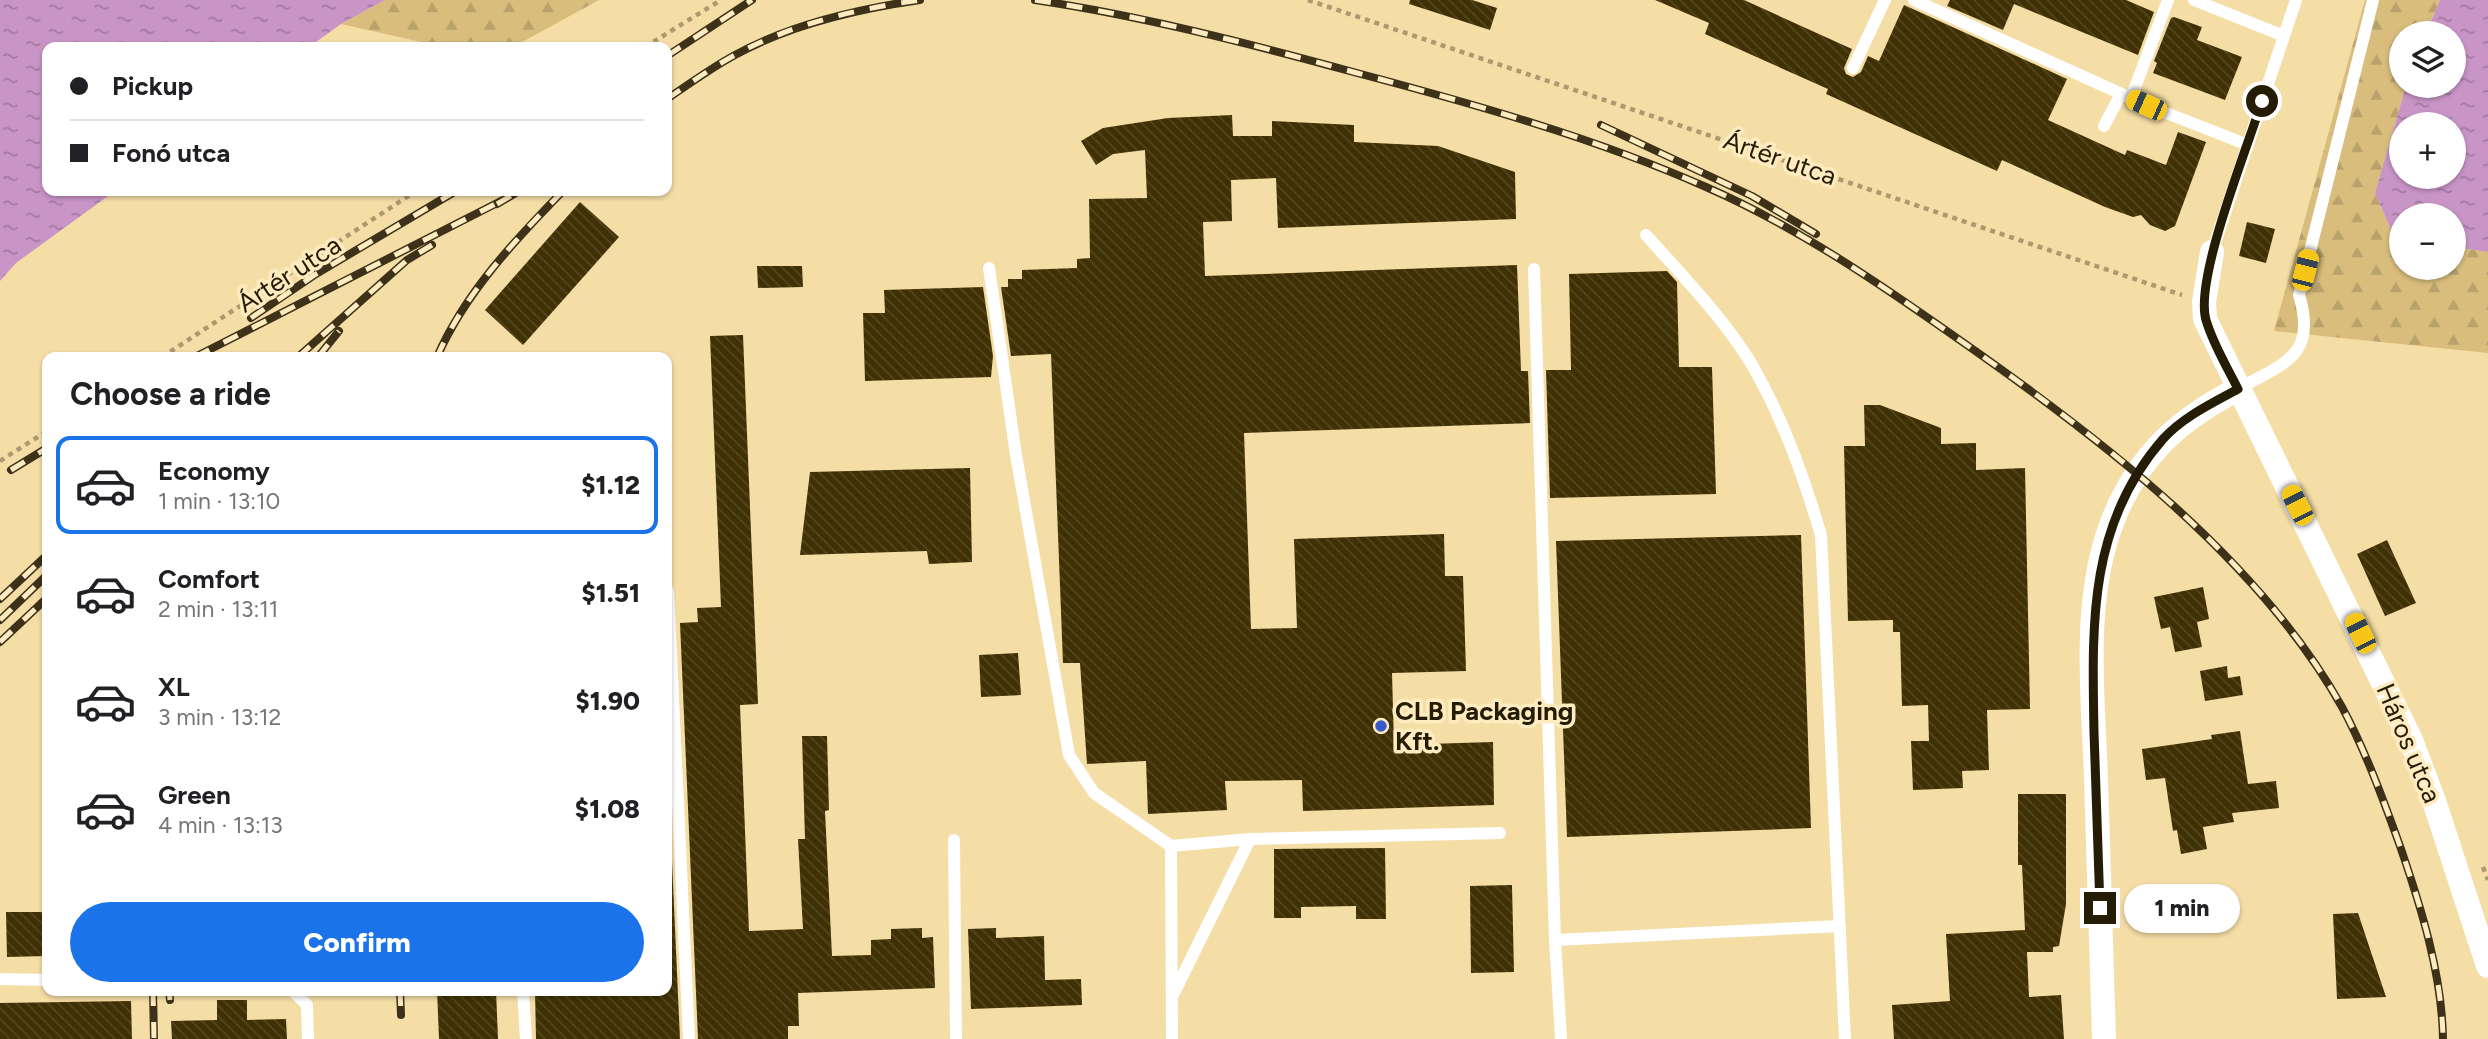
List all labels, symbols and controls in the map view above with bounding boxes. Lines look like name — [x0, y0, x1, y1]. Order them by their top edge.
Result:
map controls — [2389, 21, 2466, 280]
button: layers — [2389, 21, 2466, 98]
text: Pickup — [112, 70, 193, 102]
route start — [2246, 85, 2278, 117]
car — [2123, 87, 2170, 123]
button: + — [2389, 112, 2466, 189]
street label: Ártér utca — [1719, 124, 1841, 192]
text: Fonó utca — [112, 137, 230, 169]
button: − — [2389, 203, 2466, 280]
street label: Ártér utca — [231, 229, 347, 319]
car — [2290, 247, 2321, 293]
text: Choose a ride — [70, 375, 271, 413]
icon: car — [74, 454, 137, 517]
text: Economy — [158, 455, 270, 487]
text: $1.12 — [581, 469, 640, 501]
car — [2279, 482, 2316, 528]
text: 1 min · 13:10 — [158, 487, 280, 515]
icon: car — [74, 562, 137, 625]
text: Comfort — [158, 563, 260, 595]
text: $1.51 — [581, 577, 640, 609]
text: 2 min · 13:11 — [158, 595, 278, 623]
car — [2342, 610, 2379, 656]
icon: car — [74, 670, 137, 733]
text: XL — [158, 671, 190, 703]
street label: Háros utca — [2370, 678, 2448, 808]
text: $1.90 — [575, 685, 640, 717]
place label: CLB Packaging Kft. — [1395, 695, 1573, 757]
text: 3 min · 13:12 — [158, 703, 281, 731]
marker: CLB Packaging Kft. — [1373, 718, 1389, 734]
icon: car — [74, 778, 137, 841]
text: Green — [158, 779, 231, 811]
text: $1.08 — [575, 793, 640, 825]
text: 4 min · 13:13 — [158, 811, 283, 839]
callout: 1 min — [2124, 884, 2240, 932]
route end — [2084, 892, 2116, 924]
text: 1 min — [2155, 894, 2209, 922]
button: Confirm — [70, 902, 644, 982]

